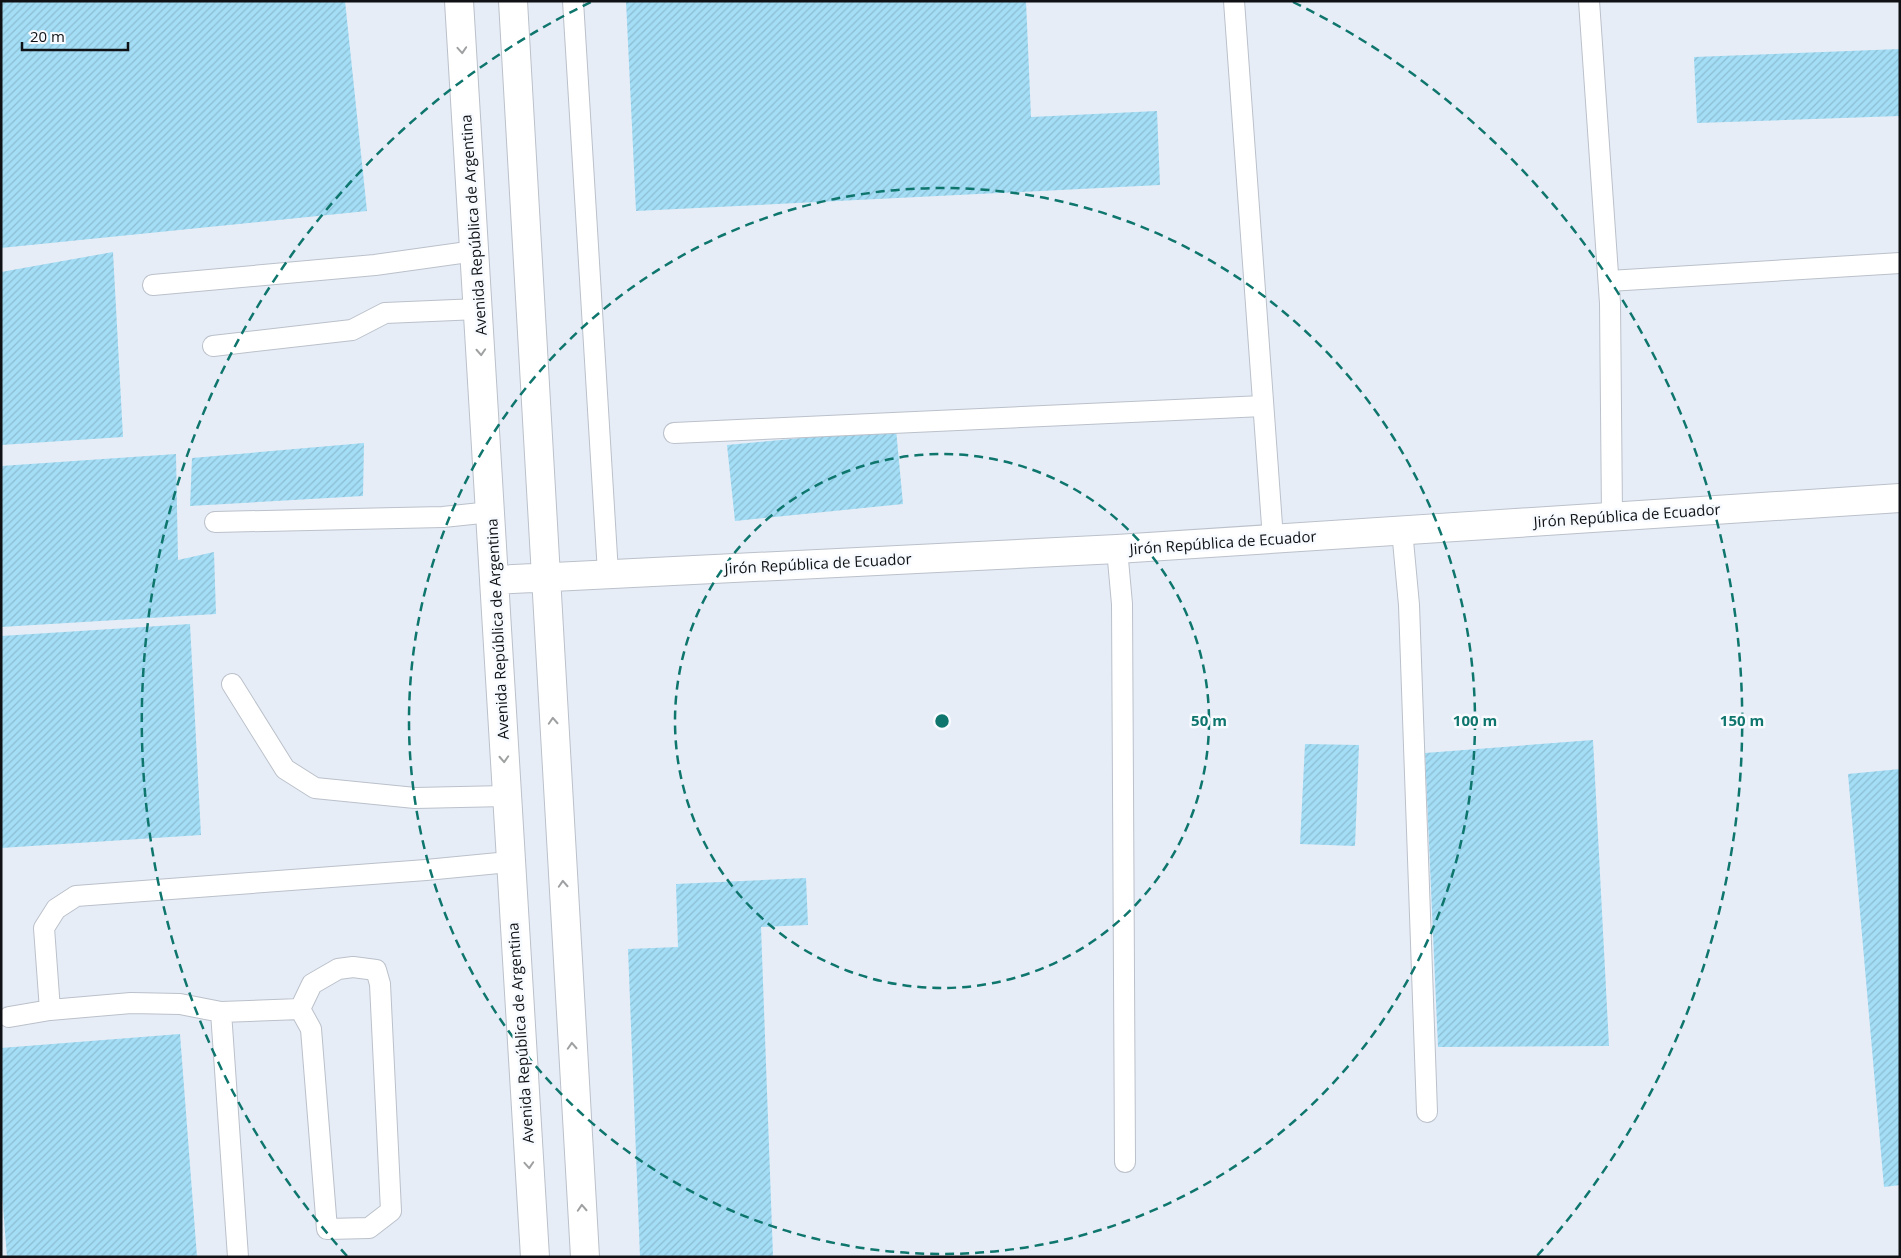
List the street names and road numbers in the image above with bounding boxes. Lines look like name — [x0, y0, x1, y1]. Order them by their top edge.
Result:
street label: Avenida República de Argentina — [455, 114, 491, 336]
street label: Jirón República de Ecuador — [1531, 498, 1721, 532]
street label: Avenida República de Argentina — [481, 518, 513, 740]
street label: Jirón República de Ecuador — [1127, 525, 1317, 559]
street label: Jirón República de Ecuador — [722, 548, 912, 578]
street label: Avenida República de Argentina — [502, 922, 538, 1144]

